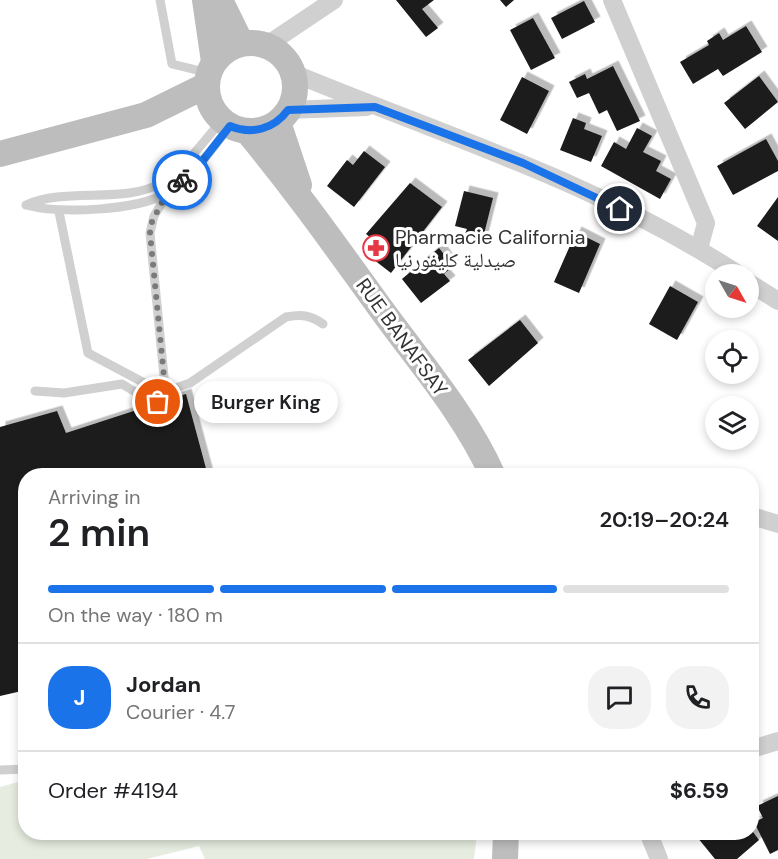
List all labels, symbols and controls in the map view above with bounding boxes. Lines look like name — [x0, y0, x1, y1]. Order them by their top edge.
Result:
courier — [152, 150, 212, 210]
icon: bike — [166, 164, 199, 197]
pin — [594, 183, 645, 234]
icon: home — [603, 192, 636, 225]
place label: Pharmacie California صيدلية كليفورنيا — [395, 224, 585, 273]
pharmacy icon: Pharmacie California صيدلية كليفورنيا — [361, 233, 391, 263]
north arrow — [705, 264, 759, 318]
map controls — [705, 264, 759, 450]
street label: RUE BANAFSAY — [350, 273, 454, 401]
button: locate — [705, 330, 759, 384]
pin — [132, 376, 183, 427]
callout: Burger King — [194, 381, 338, 423]
icon: bag — [141, 385, 174, 418]
text: Burger King — [211, 389, 321, 415]
button: layers — [705, 396, 759, 450]
text: Arriving in — [48, 484, 140, 510]
text: 20:19–20:24 — [599, 505, 729, 534]
text: 2 min — [48, 507, 150, 558]
text: On the way · 180 m — [48, 602, 223, 628]
button: chat — [588, 666, 651, 729]
button: phone — [666, 666, 729, 729]
text: Jordan — [126, 670, 201, 699]
text: J — [74, 683, 85, 712]
text: Courier · 4.7 — [126, 699, 235, 725]
text: Order #4194 — [48, 776, 178, 805]
text: $6.59 — [670, 776, 729, 805]

